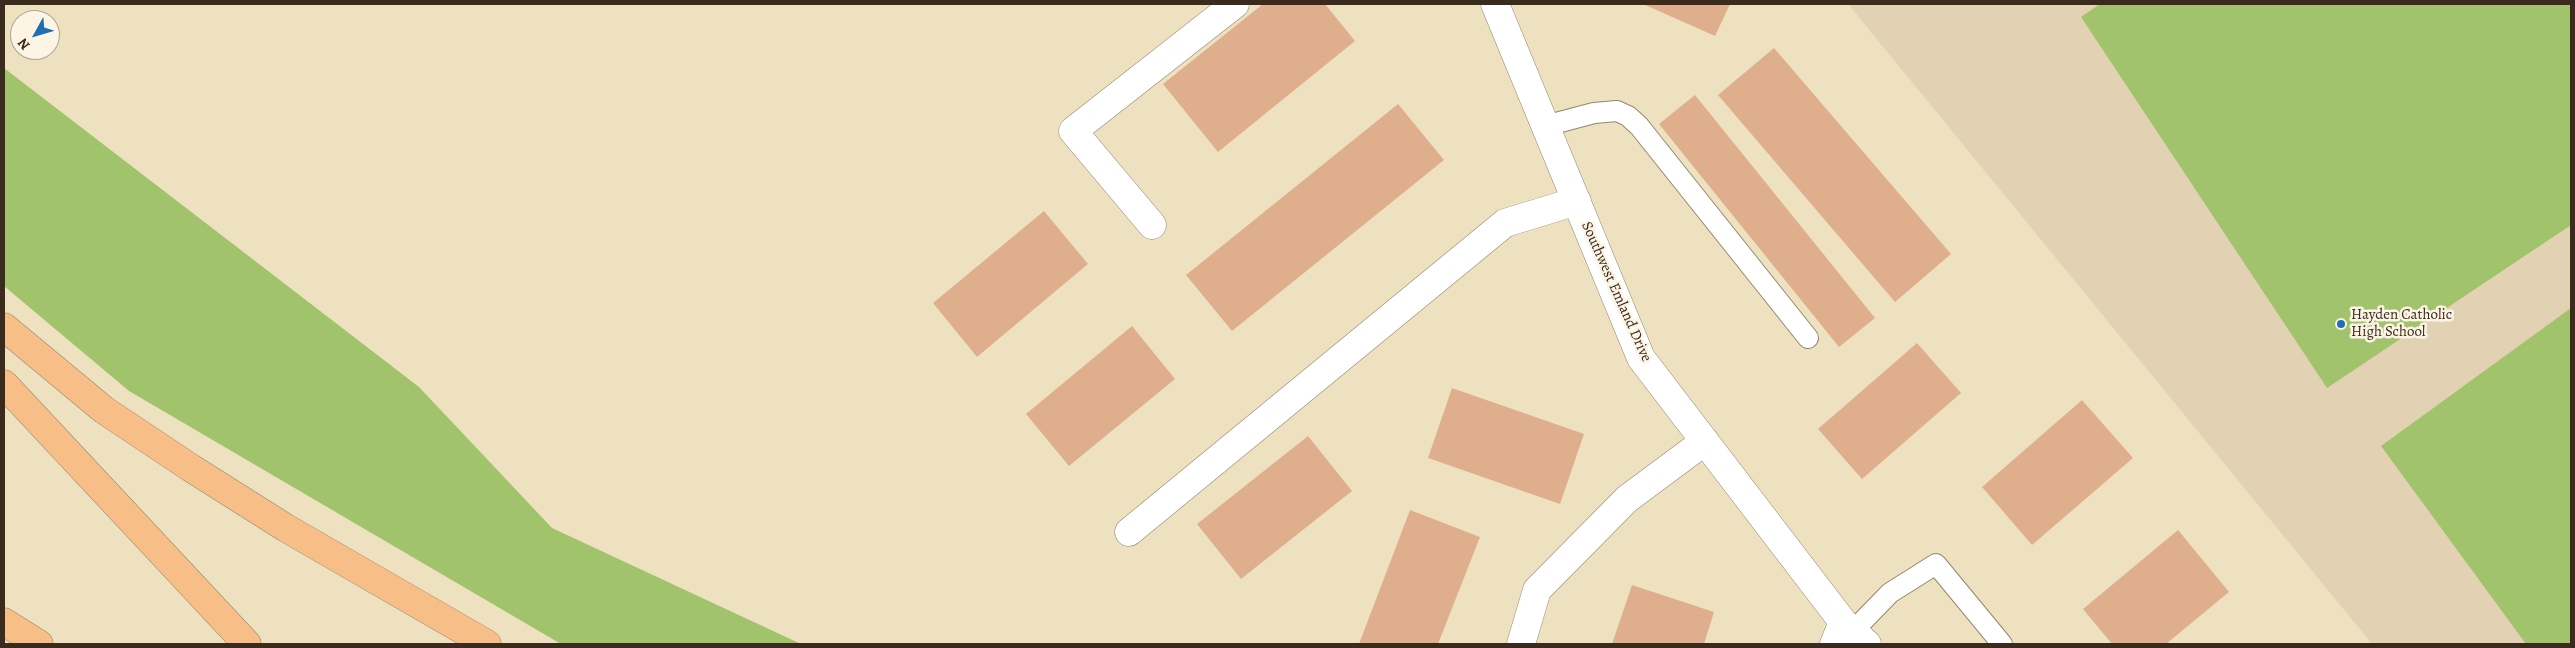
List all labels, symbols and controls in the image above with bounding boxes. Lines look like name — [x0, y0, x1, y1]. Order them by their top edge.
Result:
north arrow — [10, 10, 60, 60]
text: N — [13, 34, 34, 54]
street label: Southwest Emland Drive — [1577, 219, 1655, 365]
place label: Hayden Catholic High School — [2351, 306, 2452, 341]
marker: Hayden Catholic High School — [2335, 318, 2347, 330]

